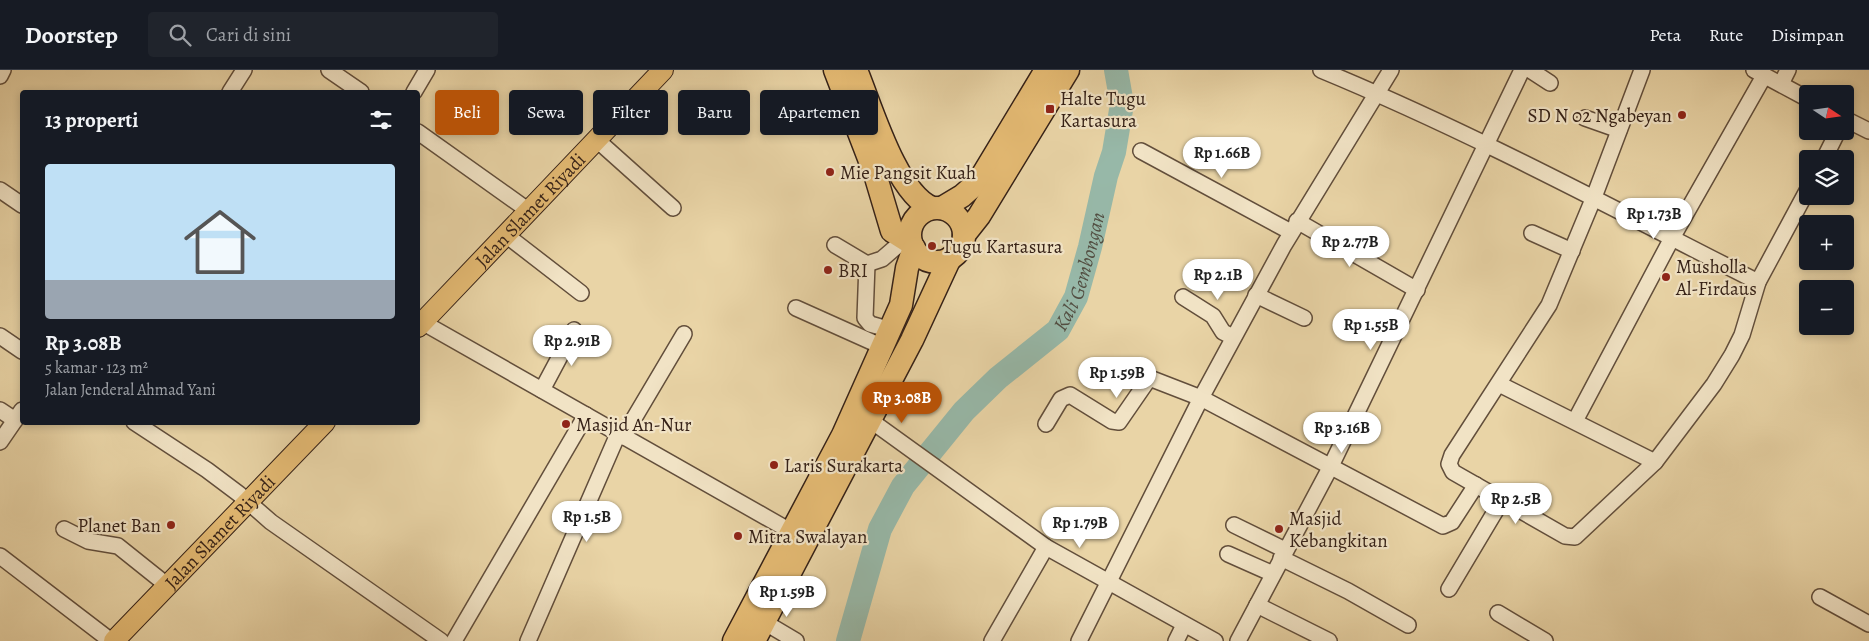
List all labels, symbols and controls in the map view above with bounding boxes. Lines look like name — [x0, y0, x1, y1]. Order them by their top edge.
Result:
search box — [148, 12, 498, 57]
text: Doorstep — [25, 19, 118, 51]
icon: search — [166, 21, 194, 49]
text: Cari di sini — [206, 22, 291, 48]
text: Peta — [1650, 23, 1681, 47]
text: Rute — [1709, 23, 1743, 47]
text: Disimpan — [1771, 23, 1844, 47]
north arrow — [1799, 85, 1854, 140]
map controls — [1799, 85, 1854, 335]
place label: Halte Tugu Kartasura — [1060, 86, 1147, 134]
chip: Beli — [435, 90, 499, 135]
chip: Sewa — [509, 90, 583, 135]
chip: Filter — [593, 90, 668, 135]
chip: Baru — [678, 90, 750, 135]
chip: Apartemen — [760, 90, 878, 135]
marker: Halte Tugu Kartasura — [1044, 103, 1056, 115]
place label: SD N 02 Ngabeyan — [1527, 103, 1672, 129]
text: 13 properti — [45, 106, 138, 134]
icon: filters — [367, 106, 395, 134]
marker: SD N 02 Ngabeyan — [1676, 109, 1688, 121]
pin: Rp 1.66B — [1170, 136, 1274, 179]
text: Rp 1.66B — [1194, 142, 1250, 164]
street label: Jalan Slamet Riyadi — [470, 147, 591, 273]
button: layers — [1799, 150, 1854, 205]
place label: Mie Pangsit Kuah — [840, 160, 976, 186]
marker: Mie Pangsit Kuah — [824, 166, 836, 178]
icon: home — [175, 197, 265, 287]
pin: Rp 1.73B — [1602, 198, 1706, 240]
text: Rp 1.73B — [1626, 203, 1682, 225]
water label: Kali Gembongan — [1047, 210, 1111, 336]
button: + — [1799, 215, 1854, 270]
pin: Rp 2.77B — [1298, 226, 1402, 268]
text: Rp 2.77B — [1321, 231, 1379, 253]
place label: Tugu Kartasura — [942, 234, 1063, 260]
marker: Tugu Kartasura — [926, 240, 938, 252]
place label: Musholla Al-Firdaus — [1675, 254, 1757, 302]
place label: BRI — [838, 258, 868, 284]
pin: Rp 2.1B — [1172, 258, 1264, 301]
marker: BRI — [822, 264, 834, 276]
text: Rp 2.1B — [1193, 264, 1243, 286]
marker: Musholla Al-Firdaus — [1660, 271, 1672, 283]
button: − — [1799, 280, 1854, 335]
pin: Rp 1.55B — [1319, 308, 1423, 351]
text: Rp 1.55B — [1343, 314, 1399, 336]
pin: Rp 2.91B — [520, 324, 624, 367]
text: Rp 3.08B — [45, 329, 122, 357]
text: Rp 2.91B — [544, 330, 600, 352]
pin: Rp 1.59B — [1065, 356, 1169, 399]
text: 5 kamar · 123 m² — [45, 357, 148, 379]
text: Rp 1.59B — [1089, 362, 1145, 384]
text: Jalan Jenderal Ahmad Yani — [45, 379, 216, 401]
pin: Rp 3.08B — [850, 382, 954, 424]
text: Rp 3.08B — [873, 387, 931, 409]
place label: Masjid An-Nur — [576, 412, 691, 438]
pin: Rp 3.16B — [1290, 412, 1394, 454]
text: Rp 3.16B — [1314, 417, 1370, 439]
marker: Masjid An-Nur — [560, 418, 572, 430]
place label: Laris Surakarta — [784, 453, 903, 479]
marker: Laris Surakarta — [768, 459, 780, 471]
street label: Jalan Slamet Riyadi — [159, 469, 281, 595]
pin: Rp 2.5B — [1470, 482, 1562, 525]
text: Rp 2.5B — [1491, 488, 1541, 510]
pin: Rp 1.5B — [541, 500, 633, 543]
text: Rp 1.5B — [563, 506, 611, 528]
pin: Rp 1.79B — [1028, 506, 1132, 549]
place label: Masjid Kebangkitan — [1289, 506, 1388, 554]
text: Rp 1.79B — [1052, 512, 1108, 534]
place label: Planet Ban — [77, 513, 161, 539]
marker: Planet Ban — [165, 519, 177, 531]
marker: Masjid Kebangkitan — [1273, 523, 1285, 535]
place label: Mitra Swalayan — [748, 524, 867, 550]
marker: Mitra Swalayan — [732, 530, 744, 542]
pin: Rp 1.59B — [735, 576, 839, 618]
text: Rp 1.59B — [759, 581, 815, 603]

